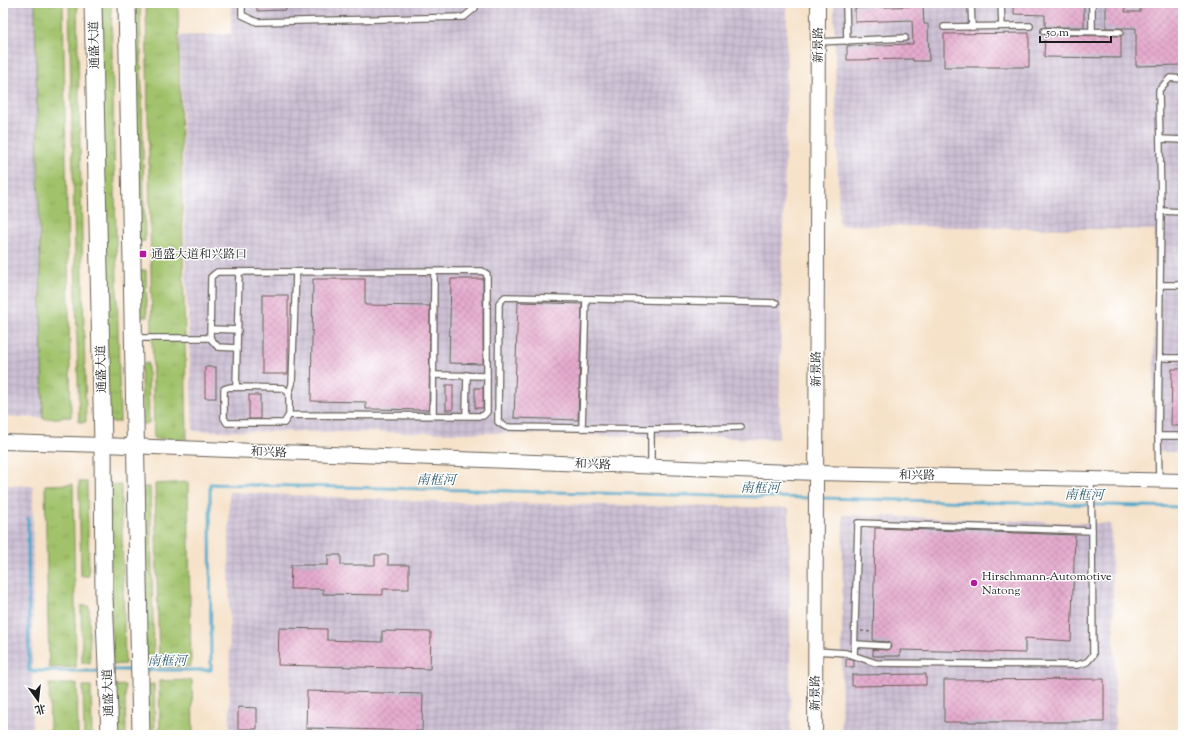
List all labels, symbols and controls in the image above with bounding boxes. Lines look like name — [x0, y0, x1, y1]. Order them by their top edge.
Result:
scale bar — [1040, 18, 1111, 44]
street label: 通盛大道 — [86, 21, 104, 69]
text: 50 m — [1045, 24, 1069, 42]
street label: 新景路 — [810, 27, 828, 63]
place label: 通盛大道和兴路口 — [151, 246, 247, 264]
marker: 通盛大道和兴路口 — [138, 249, 148, 259]
street label: 通盛大道 — [93, 345, 111, 393]
street label: 新景路 — [808, 351, 826, 387]
street label: 和兴路 — [251, 443, 287, 463]
street label: 和兴路 — [575, 455, 611, 475]
street label: 和兴路 — [899, 467, 935, 485]
water label: 南框河 — [416, 472, 458, 490]
water label: 南框河 — [740, 480, 782, 498]
water label: 南框河 — [1064, 487, 1106, 505]
place label: Hirschmann-Automotive Natong — [982, 568, 1112, 600]
marker: Hirschmann-Automotive Natong — [969, 578, 979, 588]
water label: 南框河 — [147, 653, 188, 671]
street label: 通盛大道 — [99, 669, 119, 717]
street label: 新景路 — [807, 675, 825, 711]
north arrow — [18, 680, 58, 720]
text: 北 — [33, 700, 48, 718]

